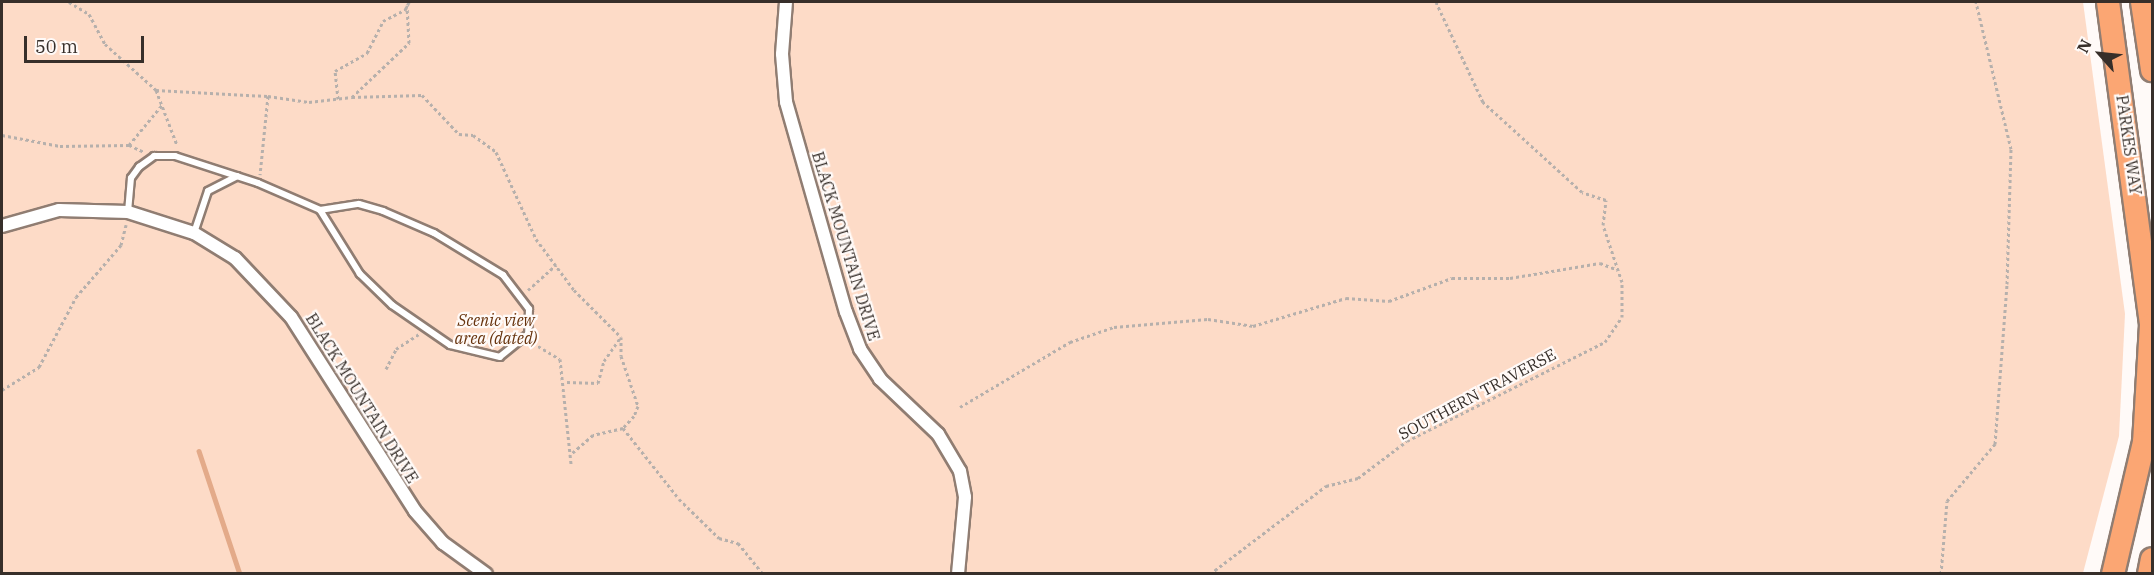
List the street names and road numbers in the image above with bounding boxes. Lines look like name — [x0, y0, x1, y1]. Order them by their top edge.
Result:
street label: PARKES WAY — [2112, 94, 2146, 196]
street label: BLACK MOUNTAIN DRIVE — [808, 149, 884, 343]
street label: BLACK MOUNTAIN DRIVE — [302, 310, 422, 486]
street label: SOUTHERN TRAVERSE — [1395, 344, 1559, 444]

